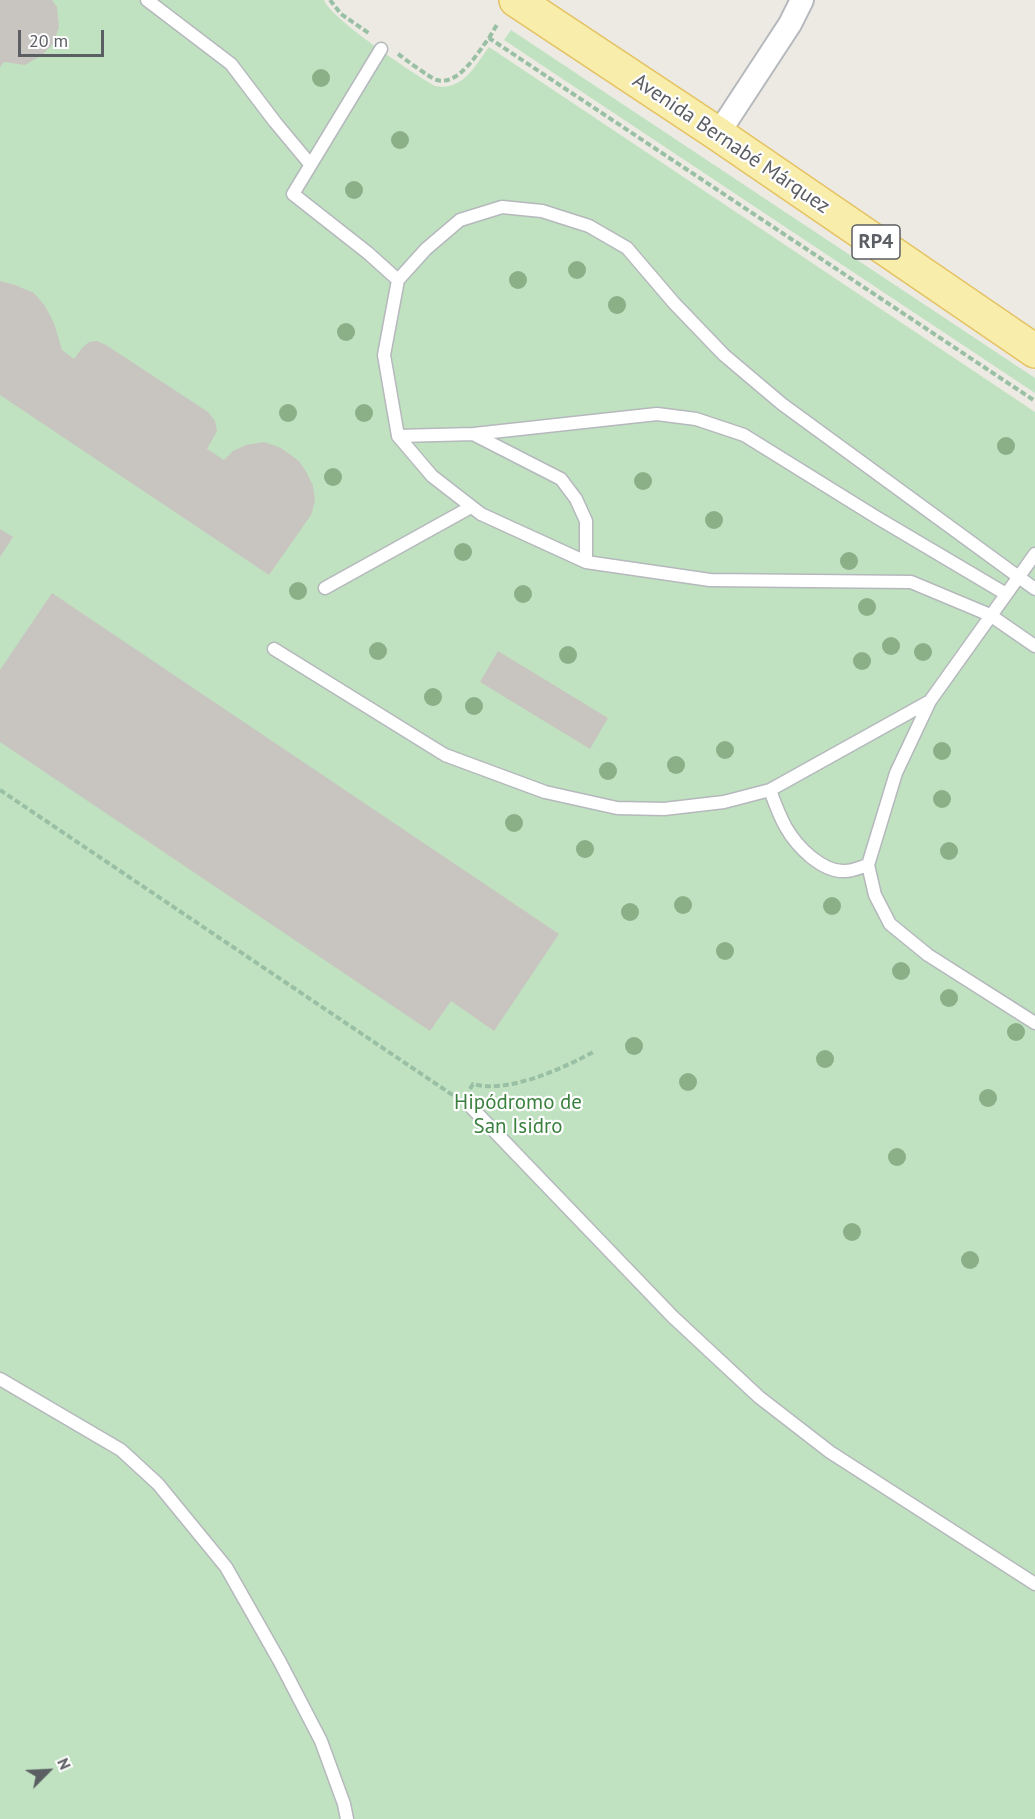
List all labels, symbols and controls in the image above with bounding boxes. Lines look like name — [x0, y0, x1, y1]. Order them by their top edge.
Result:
scale bar — [21, 18, 106, 56]
text: 20 m — [29, 29, 68, 52]
street label: Avenida Bernabé Márquez — [627, 68, 835, 220]
road number: RP4 — [852, 225, 900, 259]
park label: Hipódromo de San Isidro — [454, 1090, 582, 1140]
north arrow — [18, 1741, 78, 1801]
text: N — [53, 1755, 76, 1773]

